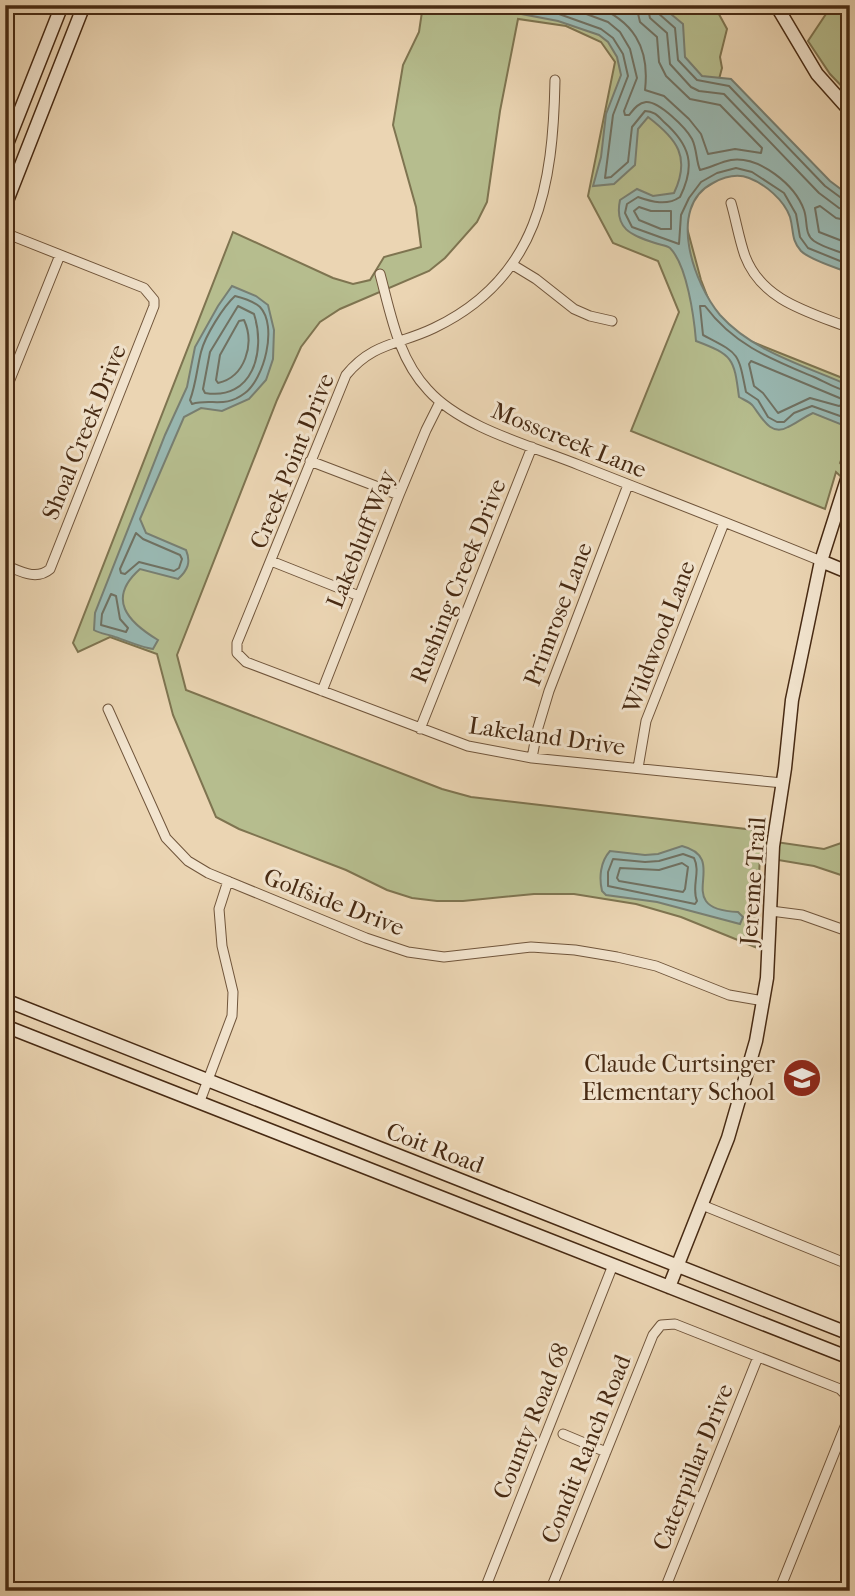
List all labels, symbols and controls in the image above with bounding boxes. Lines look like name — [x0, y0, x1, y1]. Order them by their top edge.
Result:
street label: Shoal Creek Drive — [36, 340, 132, 524]
street label: Creek Point Drive — [244, 369, 340, 553]
street label: Mosscreek Lane — [487, 396, 651, 484]
street label: Lakebluff Way — [321, 465, 402, 612]
street label: Rushing Creek Drive — [404, 475, 512, 687]
street label: Primrose Lane — [518, 538, 598, 690]
street label: Wildwood Lane — [617, 557, 701, 718]
street label: Lakeland Drive — [467, 711, 627, 761]
street label: Jereme Trail — [734, 815, 771, 948]
street label: Golfside Drive — [260, 862, 408, 942]
place label: Claude Curtsinger Elementary School — [582, 1050, 776, 1106]
school or university icon: Claude Curtsinger Elementary School — [781, 1057, 823, 1099]
street label: Coit Road — [382, 1117, 489, 1180]
street label: County Road 68 — [487, 1339, 575, 1503]
street label: Condit Ranch Road — [535, 1350, 637, 1547]
street label: Caterpillar Drive — [647, 1380, 739, 1554]

